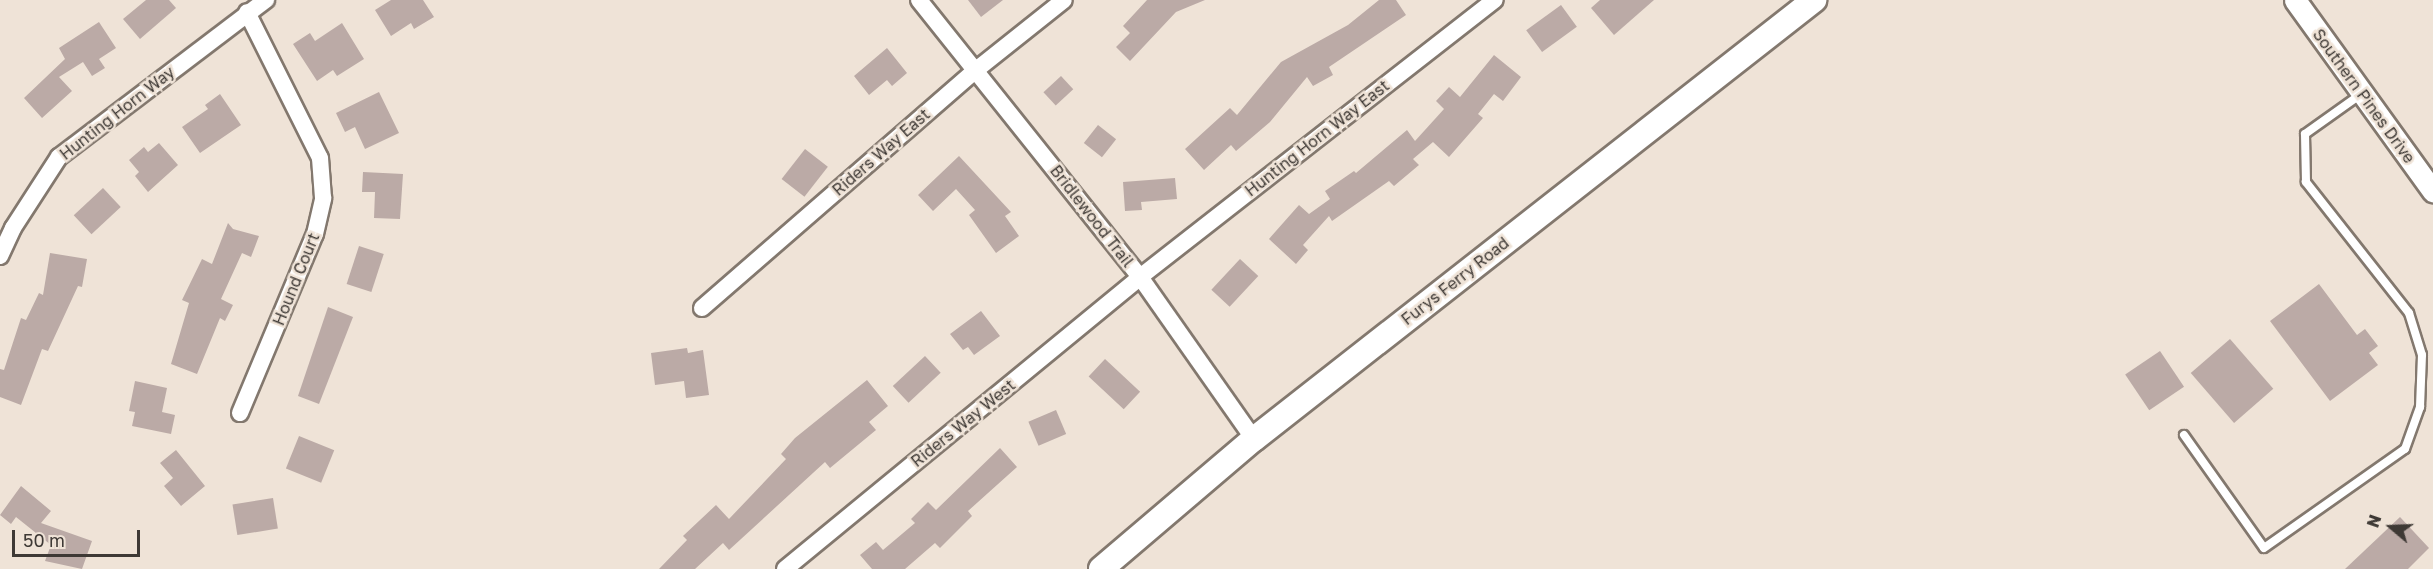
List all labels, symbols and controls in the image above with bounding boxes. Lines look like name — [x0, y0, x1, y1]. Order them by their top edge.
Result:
street label: Southern Pines Drive — [2309, 25, 2419, 167]
street label: Hunting Horn Way — [56, 62, 178, 164]
street label: Hunting Horn Way East — [1241, 76, 1393, 200]
street label: Riders Way East — [828, 104, 934, 200]
street label: Bridlewood Trail — [1046, 161, 1138, 271]
street label: Hound Court — [269, 230, 323, 328]
street label: Furys Ferry Road — [1397, 233, 1513, 329]
street label: Riders Way West — [907, 375, 1019, 471]
north arrow — [2361, 497, 2421, 557]
text: N — [2363, 512, 2385, 530]
scale bar — [15, 518, 142, 556]
text: 50 m — [23, 529, 65, 551]

